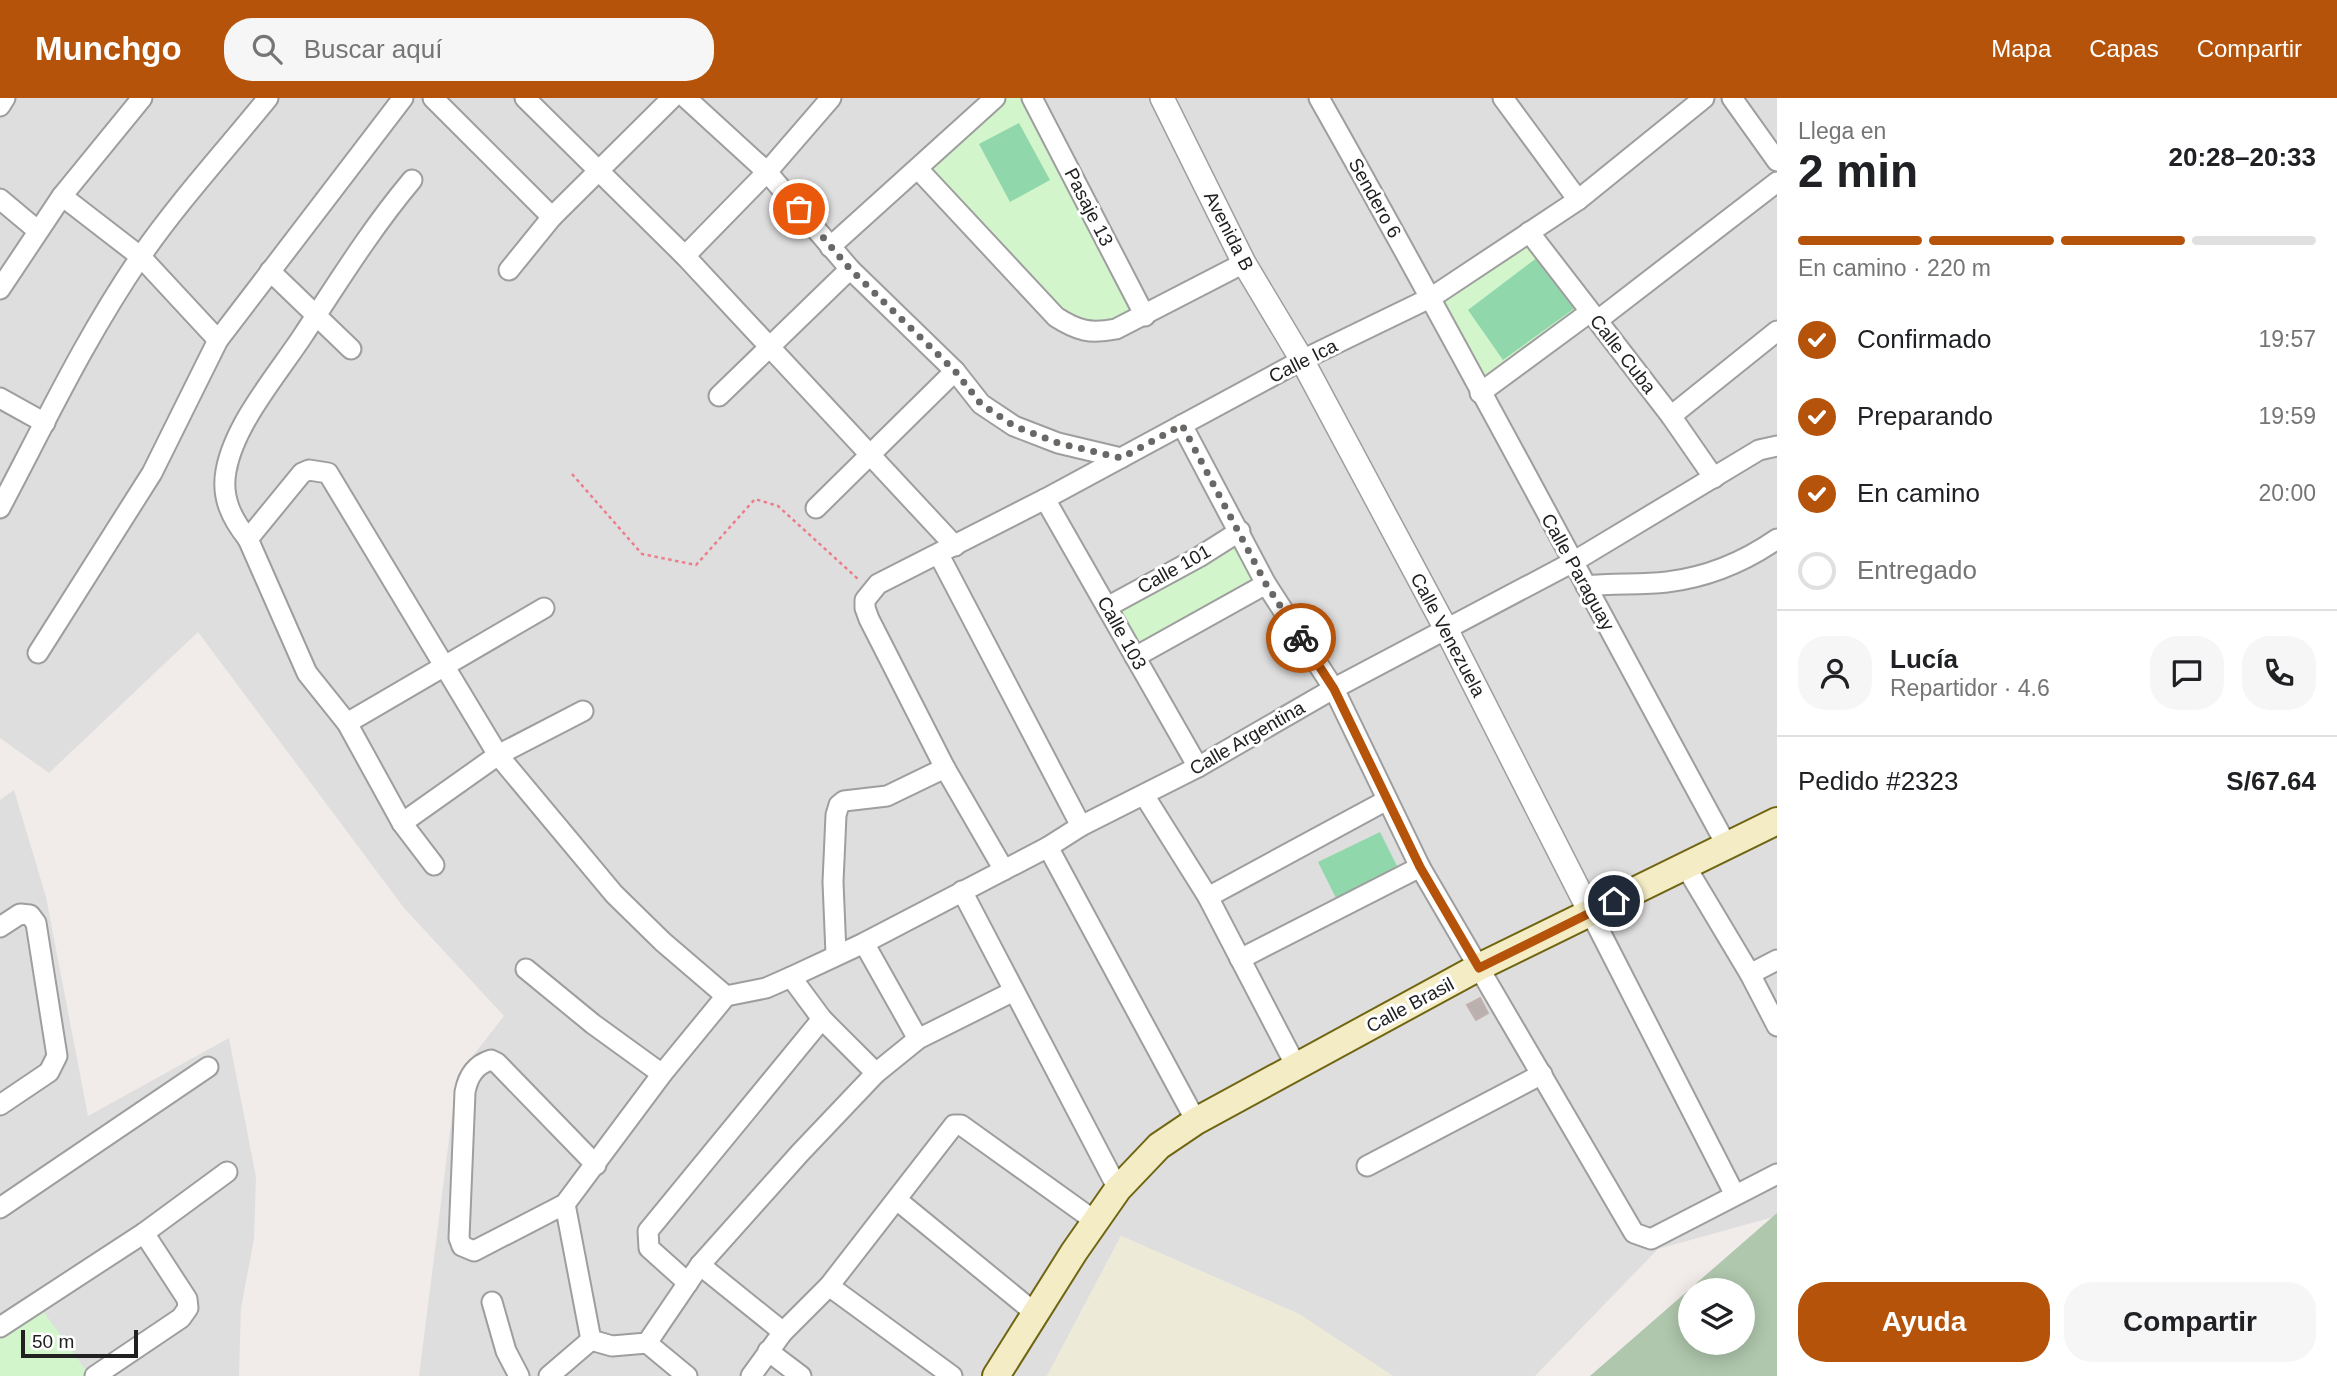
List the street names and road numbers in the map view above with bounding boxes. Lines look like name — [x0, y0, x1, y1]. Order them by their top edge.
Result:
street label: Sendero 6 — [1345, 155, 1405, 241]
street label: Pasaje 13 — [1060, 165, 1118, 249]
street label: Avenida B — [1200, 188, 1258, 274]
street label: Calle Cuba — [1586, 310, 1660, 398]
street label: Calle Ica — [1265, 335, 1341, 387]
street label: Calle Paraguay — [1537, 510, 1619, 634]
street label: Calle 101 — [1134, 540, 1214, 598]
street label: Calle Venezuela — [1406, 569, 1490, 701]
street label: Calle 103 — [1093, 593, 1151, 673]
street label: Calle Argentina — [1186, 696, 1308, 779]
street label: Calle Brasil — [1363, 973, 1457, 1037]

